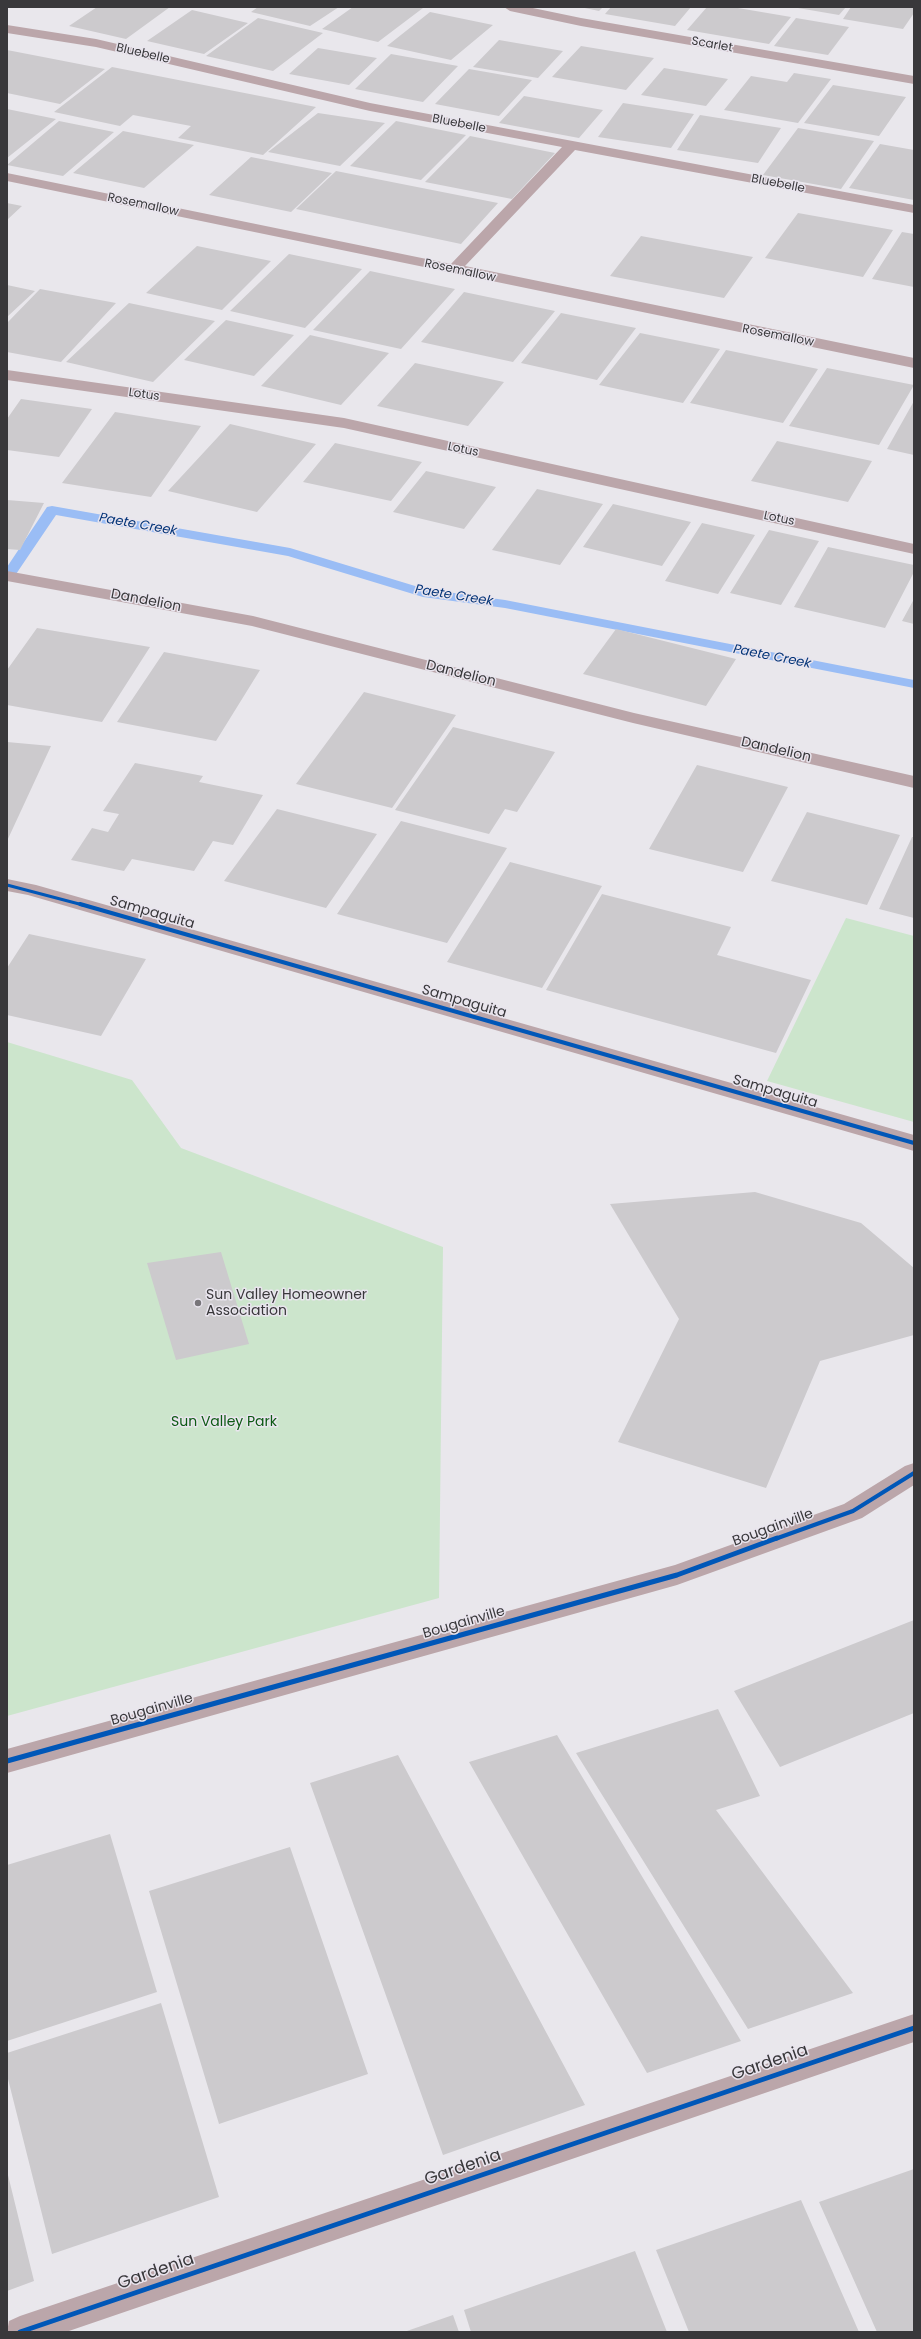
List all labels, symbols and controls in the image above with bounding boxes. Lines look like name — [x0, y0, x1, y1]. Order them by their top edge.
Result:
street label: Scarlet — [690, 34, 734, 56]
street label: Bluebelle — [115, 41, 171, 67]
street label: Bluebelle — [431, 112, 487, 136]
street label: Bluebelle — [750, 172, 806, 196]
street label: Rosemallow — [106, 190, 180, 220]
street label: Rosemallow — [423, 256, 497, 286]
street label: Rosemallow — [741, 322, 815, 350]
street label: Lotus — [128, 386, 160, 404]
street label: Lotus — [446, 440, 480, 460]
street label: Lotus — [762, 509, 796, 529]
water label: Paete Creek — [98, 510, 178, 540]
water label: Paete Creek — [414, 582, 494, 610]
street label: Dandelion — [109, 586, 183, 616]
water label: Paete Creek — [732, 642, 812, 672]
street label: Dandelion — [424, 657, 498, 691]
street label: Dandelion — [739, 734, 813, 766]
street label: Sampaguita — [108, 893, 196, 933]
street label: Sampaguita — [420, 982, 508, 1022]
street label: Sampaguita — [731, 1072, 819, 1112]
place label: Sun Valley Homeowner Association — [206, 1287, 367, 1320]
marker: Sun Valley Homeowner Association — [193, 1298, 203, 1308]
park label: Sun Valley Park — [171, 1414, 277, 1430]
street label: Bougainville — [730, 1506, 816, 1550]
street label: Bougainville — [421, 1603, 507, 1643]
street label: Bougainville — [109, 1690, 195, 1730]
street label: Gardenia — [729, 2040, 811, 2086]
street label: Gardenia — [422, 2145, 504, 2191]
street label: Gardenia — [115, 2249, 197, 2295]

